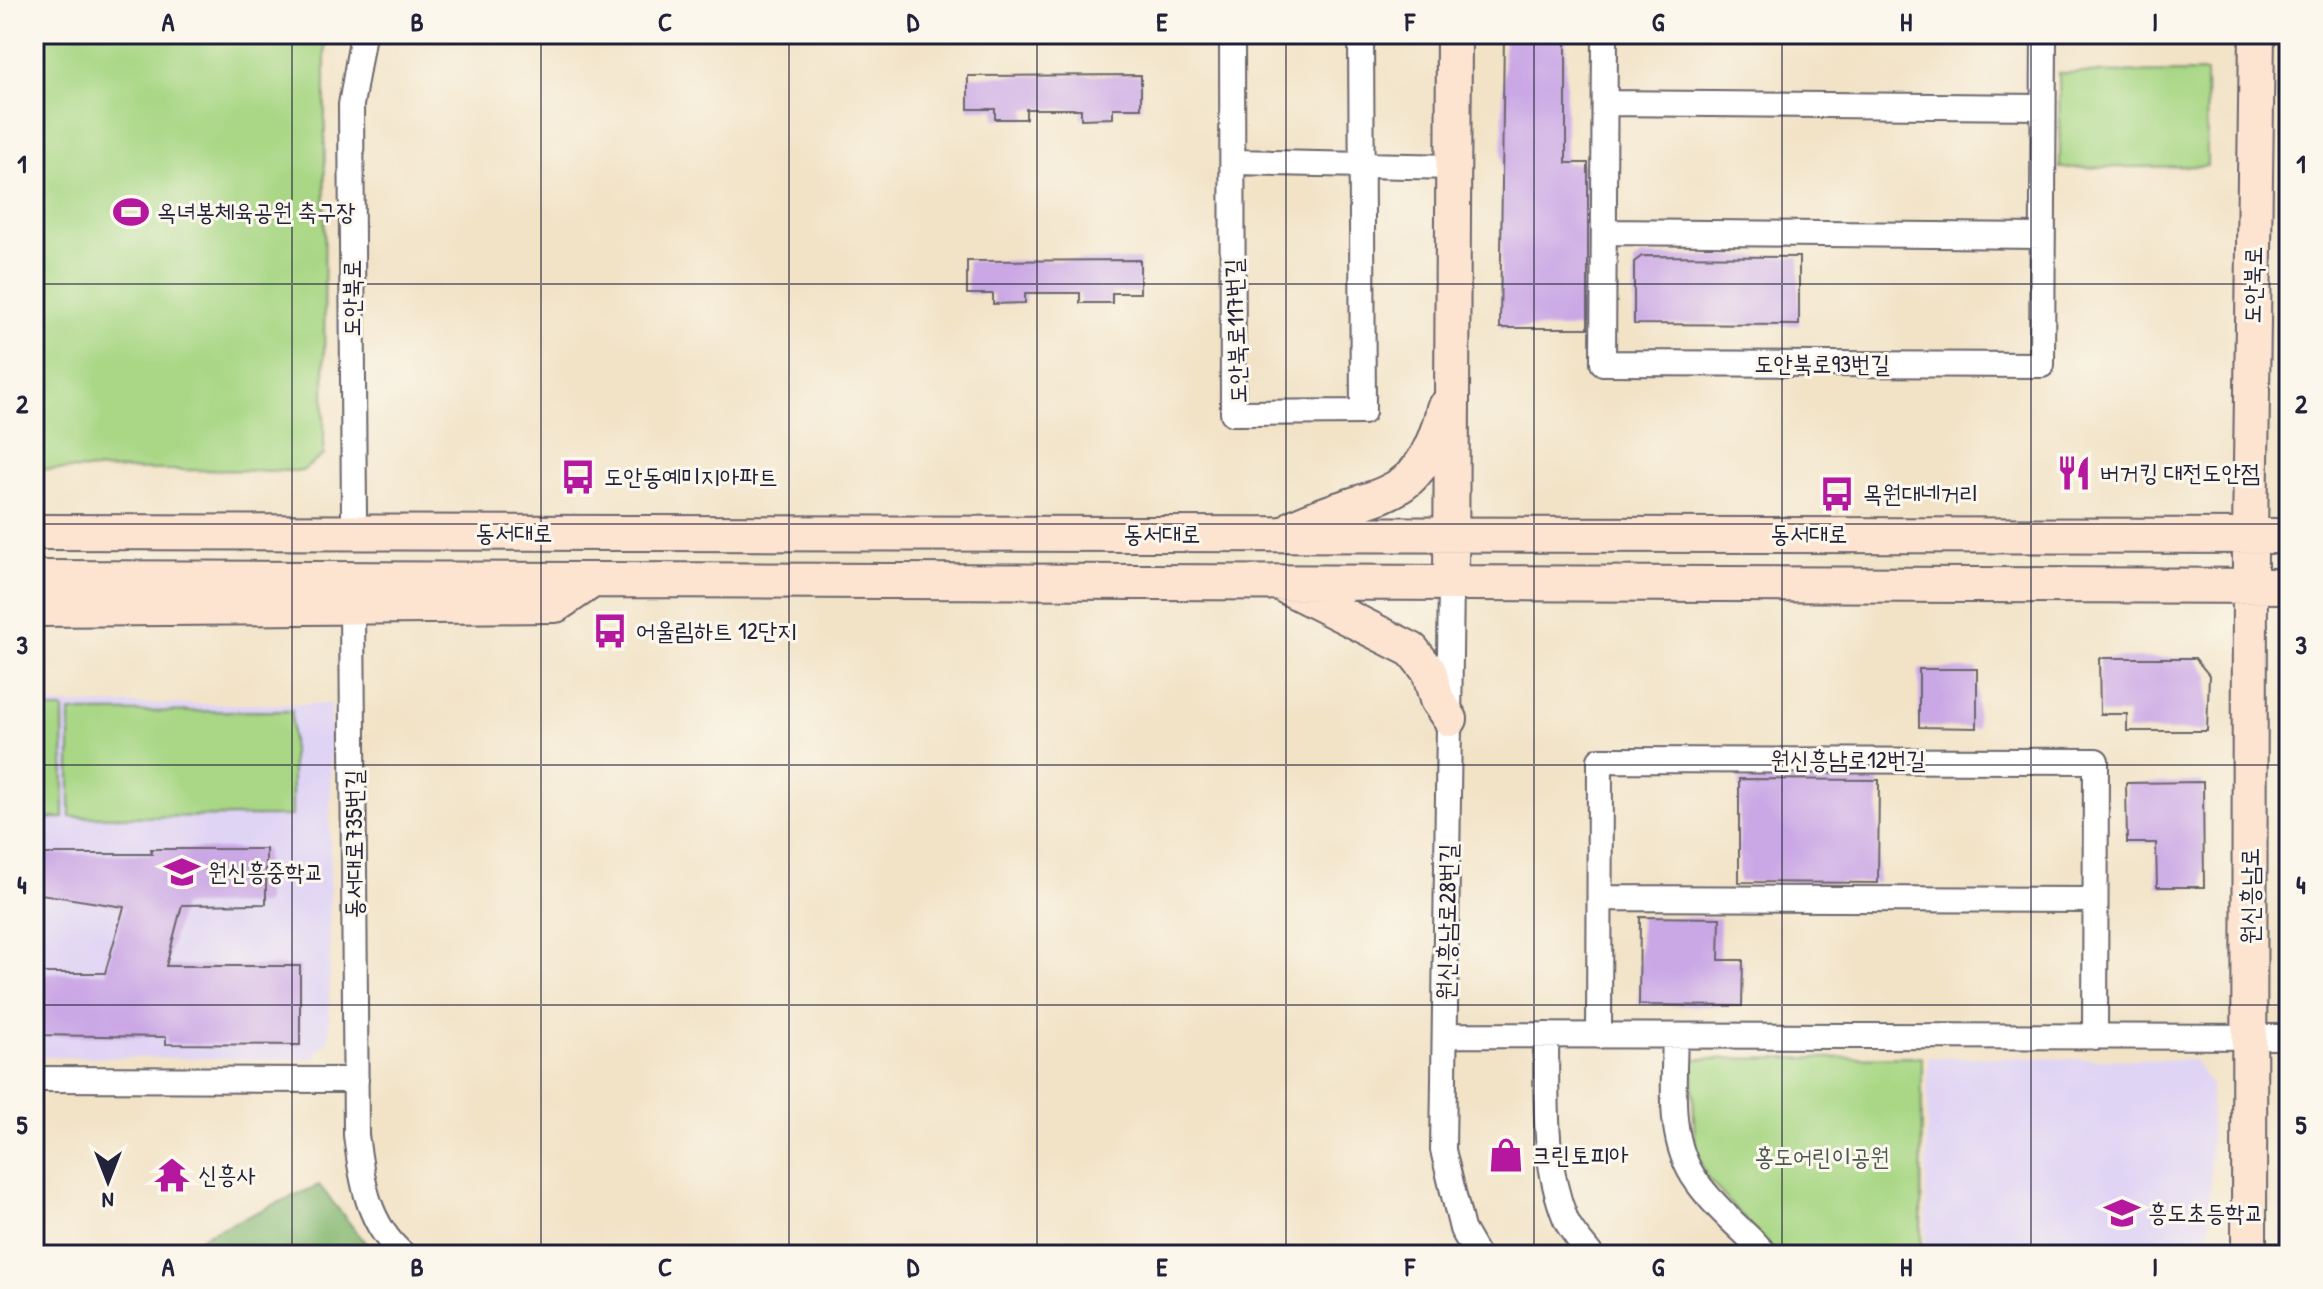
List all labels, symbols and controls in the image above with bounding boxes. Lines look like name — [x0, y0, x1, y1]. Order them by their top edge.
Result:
text: A — [162, 4, 175, 39]
text: B — [410, 4, 424, 39]
text: C — [658, 4, 672, 39]
text: D — [907, 4, 920, 39]
text: E — [1156, 4, 1168, 39]
text: F — [1404, 4, 1416, 39]
text: G — [1652, 4, 1665, 39]
text: H — [1900, 4, 1912, 39]
text: I — [2152, 4, 2158, 39]
text: 1 — [17, 146, 27, 181]
text: 1 — [2296, 146, 2306, 181]
sports icon: 옥녀봉체육공원 축구장 — [112, 193, 150, 231]
place label: 옥녀봉체육공원 축구장 — [157, 195, 356, 227]
street label: 도안북로 — [2235, 246, 2269, 324]
street label: 도안북로117번길 — [1216, 258, 1254, 404]
street label: 도안북로 — [335, 259, 367, 337]
street label: 도안북로93번길 — [1754, 347, 1890, 379]
text: 2 — [16, 386, 29, 421]
text: 2 — [2295, 386, 2308, 421]
restaurant icon: 버거킹 대전도안점 — [2055, 454, 2093, 492]
place label: 버거킹 대전도안점 — [2100, 456, 2260, 488]
bus stop icon: 도안동예미지아파트 — [559, 458, 597, 496]
place label: 도안동예미지아파트 — [604, 460, 778, 492]
bus stop icon: 목원대네거리 — [1818, 475, 1856, 513]
place label: 목원대네거리 — [1863, 477, 1979, 509]
street label: 동서대로 — [475, 516, 553, 548]
street label: 동서대로 — [1123, 517, 1201, 549]
street label: 동서대로 — [1770, 517, 1848, 549]
bus stop icon: 어울림하트 12단지 — [591, 612, 629, 650]
place label: 어울림하트 12단지 — [636, 614, 797, 646]
text: 3 — [16, 627, 28, 662]
text: 3 — [2295, 627, 2307, 662]
street label: 원신흥남로12번길 — [1770, 743, 1926, 775]
street label: 동서대로735번길 — [337, 770, 369, 918]
street label: 원신흥남로28번길 — [1429, 843, 1463, 1001]
street label: 원신흥남로 — [2233, 848, 2265, 944]
school or university icon: 원신흥중학교 — [163, 853, 201, 891]
place label: 원신흥중학교 — [208, 855, 324, 887]
text: 4 — [17, 867, 27, 902]
text: 4 — [2296, 867, 2306, 902]
text: 5 — [17, 1107, 28, 1142]
text: 5 — [2296, 1107, 2307, 1142]
shop icon: 크린토피아 — [1487, 1136, 1525, 1174]
place label: 크린토피아 — [1532, 1138, 1629, 1170]
park label: 홍도어린이공원 — [1754, 1140, 1890, 1172]
north arrow — [68, 1141, 148, 1221]
temple icon: 신흥사 — [153, 1156, 191, 1194]
place label: 신흥사 — [198, 1158, 256, 1190]
text: N — [102, 1186, 114, 1216]
school or university icon: 흥도초등학교 — [2103, 1194, 2141, 1232]
place label: 흥도초등학교 — [2148, 1196, 2264, 1228]
text: A — [162, 1249, 175, 1284]
text: B — [410, 1249, 424, 1284]
text: C — [658, 1249, 672, 1284]
text: D — [907, 1249, 920, 1284]
text: E — [1156, 1249, 1168, 1284]
text: F — [1404, 1249, 1416, 1284]
text: G — [1652, 1249, 1665, 1284]
text: H — [1900, 1249, 1912, 1284]
text: I — [2152, 1249, 2158, 1284]

